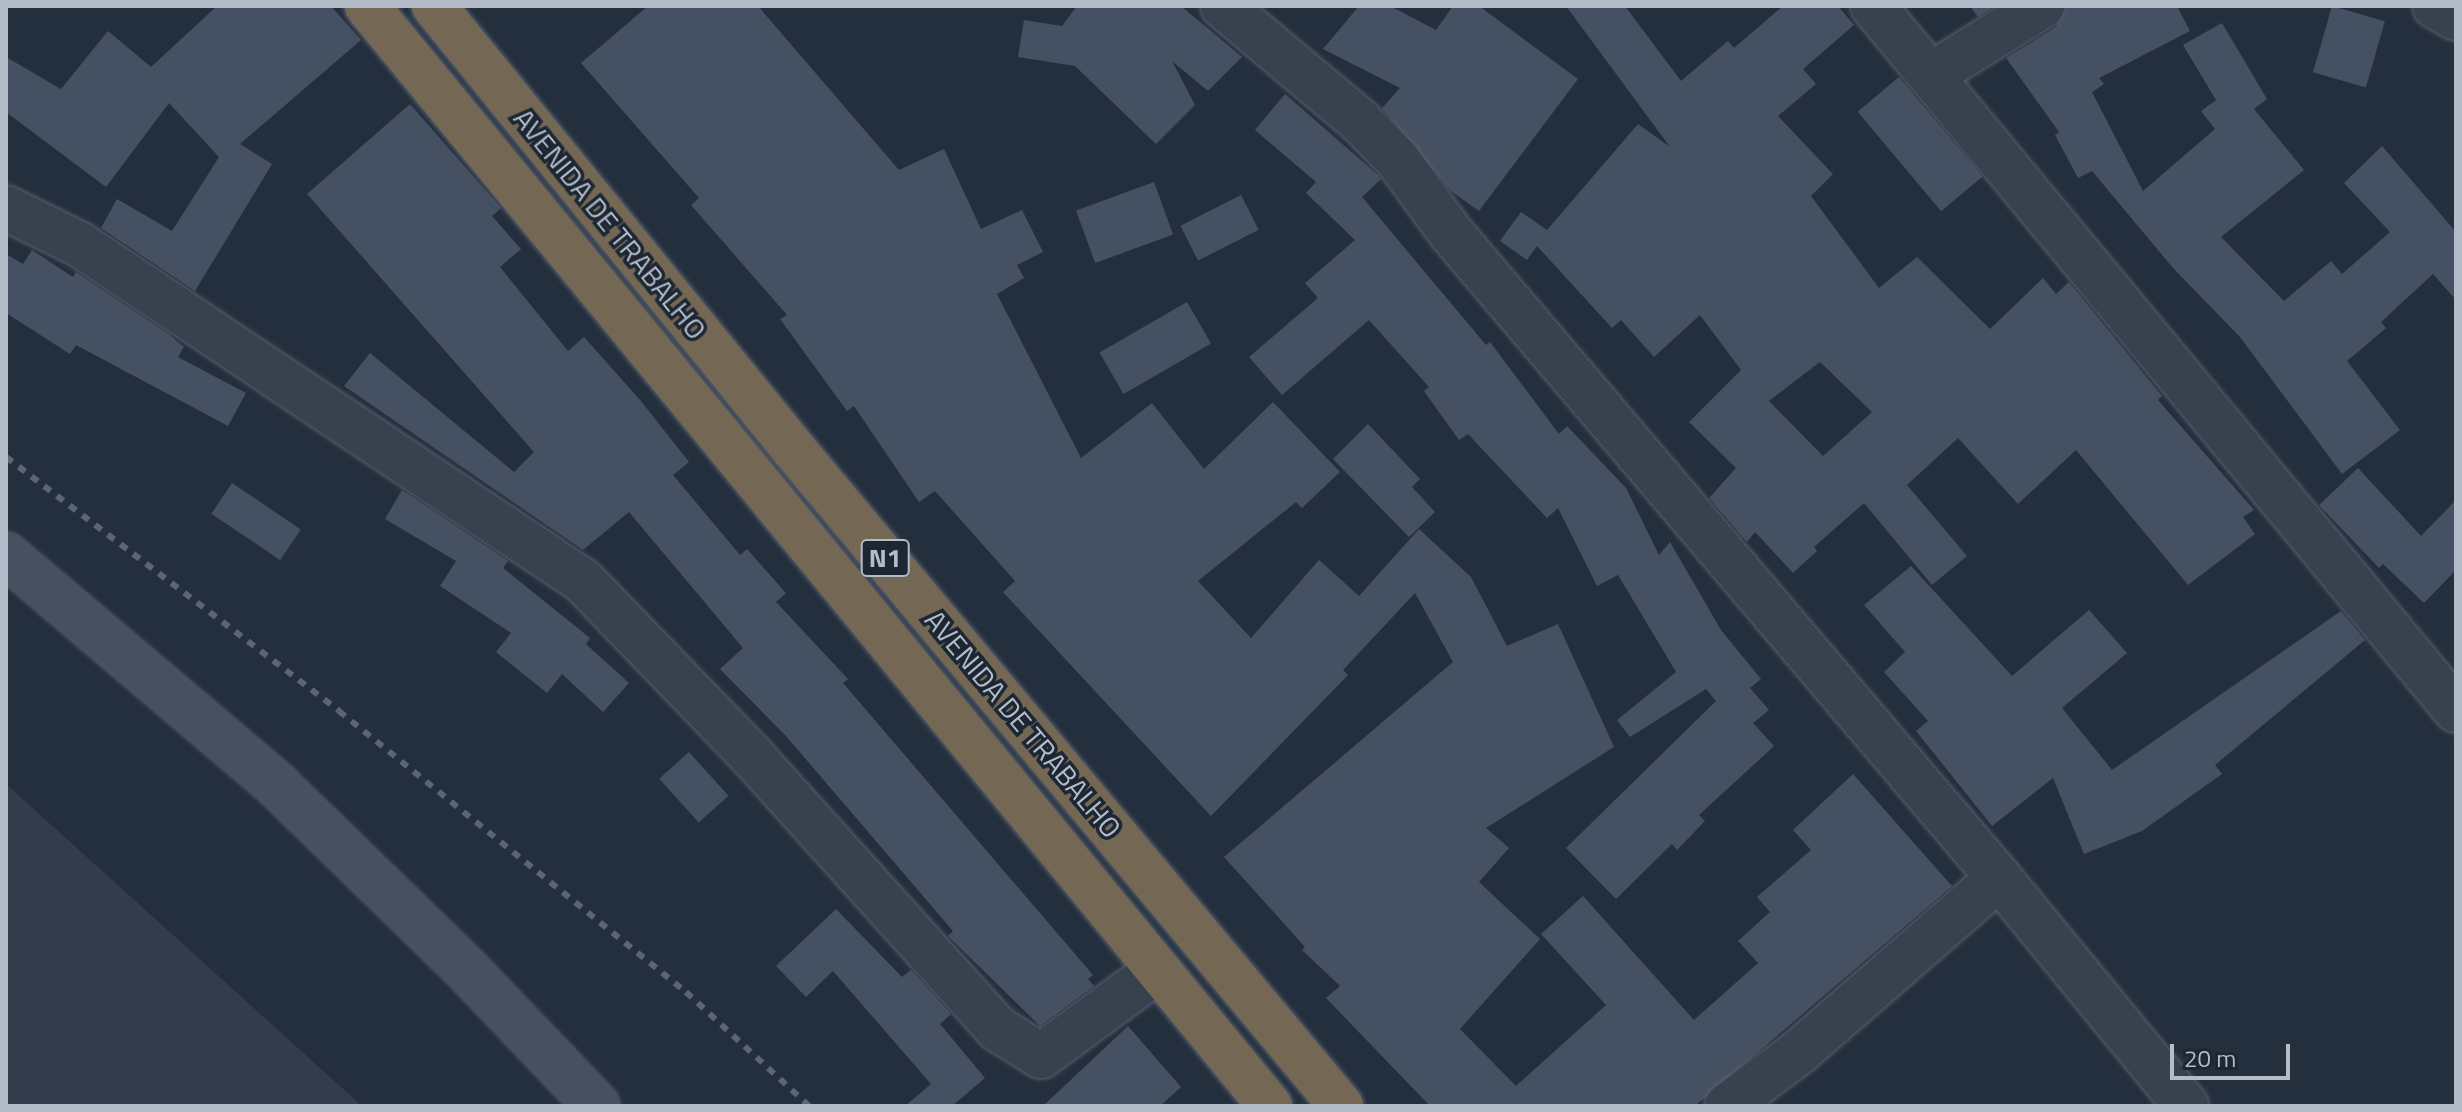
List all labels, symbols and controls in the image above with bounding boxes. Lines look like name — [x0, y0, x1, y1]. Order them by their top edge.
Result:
street label: AVENIDA DE TRABALHO — [507, 102, 713, 346]
road number: N1 — [859, 536, 911, 580]
street label: AVENIDA DE TRABALHO — [918, 603, 1128, 845]
scale bar — [2174, 1028, 2294, 1078]
text: 20 m — [2184, 1040, 2236, 1076]

